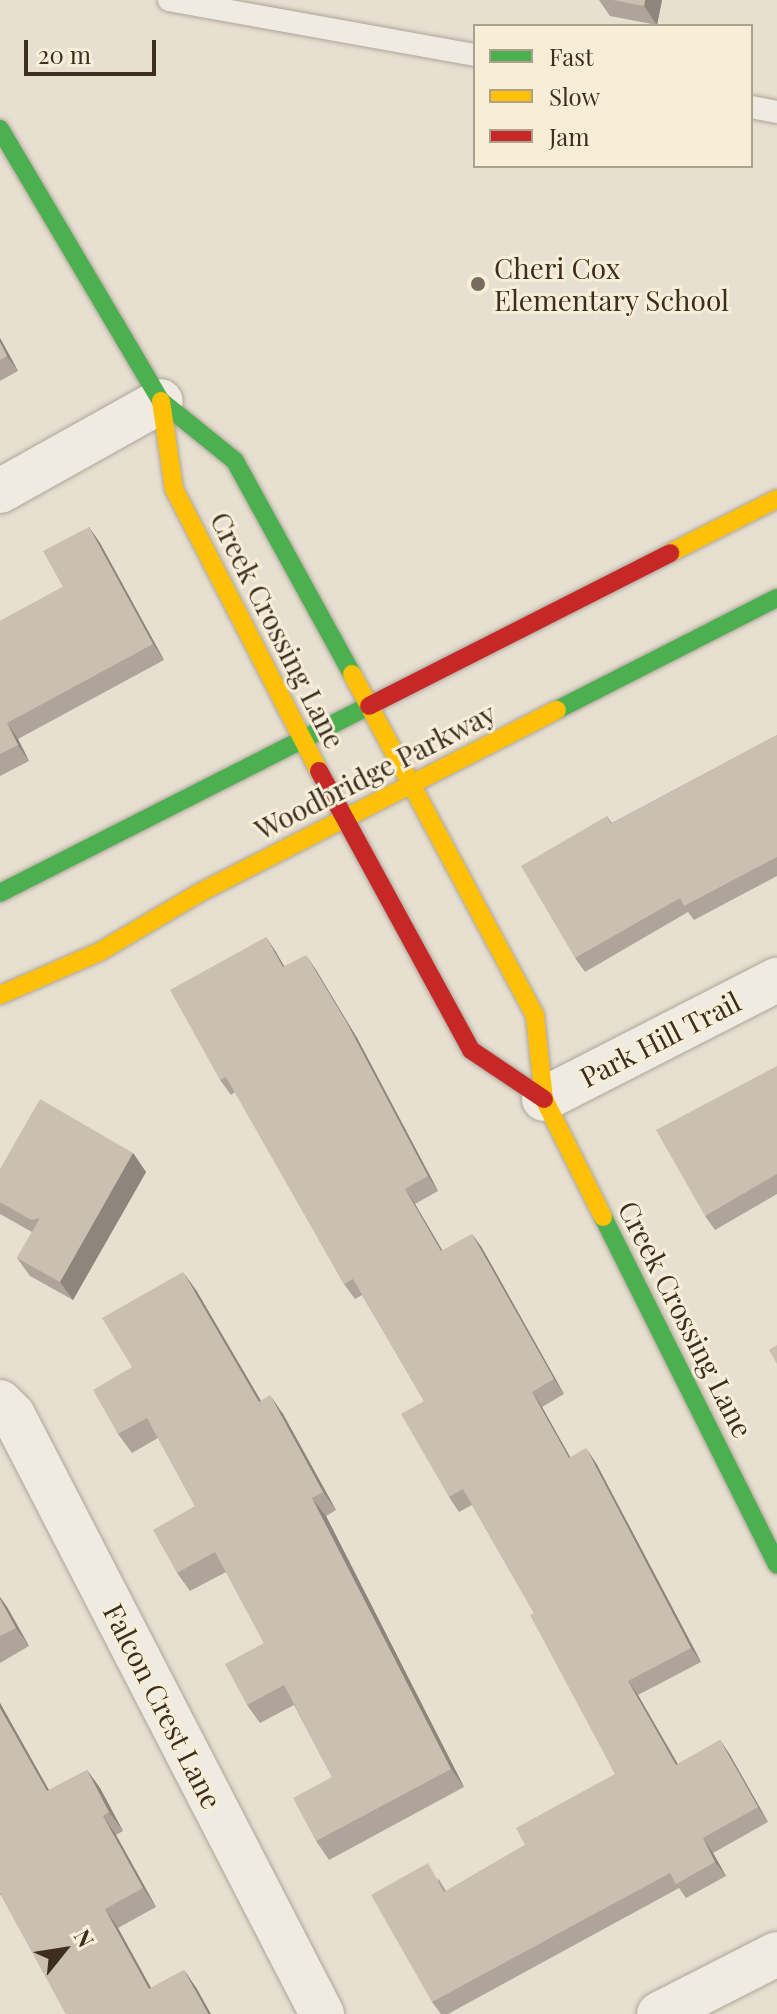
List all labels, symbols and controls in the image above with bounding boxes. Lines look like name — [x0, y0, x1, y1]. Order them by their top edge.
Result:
scale bar — [28, 24, 160, 74]
legend — [473, 24, 753, 168]
text: 20 m — [38, 38, 91, 70]
text: Fast — [549, 40, 594, 72]
text: Slow — [549, 80, 600, 112]
text: Jam — [549, 120, 590, 152]
place label: Cheri Cox Elementary School — [494, 251, 730, 317]
marker: Cheri Cox Elementary School — [469, 275, 487, 293]
street label: Creek Crossing Lane — [204, 506, 352, 754]
street label: Woodbridge Parkway — [249, 696, 501, 846]
street label: Park Hill Trail — [574, 984, 746, 1094]
street label: Creek Crossing Lane — [612, 1195, 760, 1443]
street label: Falcon Crest Lane — [97, 1598, 229, 1814]
north arrow — [24, 1910, 104, 1990]
text: N — [68, 1924, 102, 1952]

